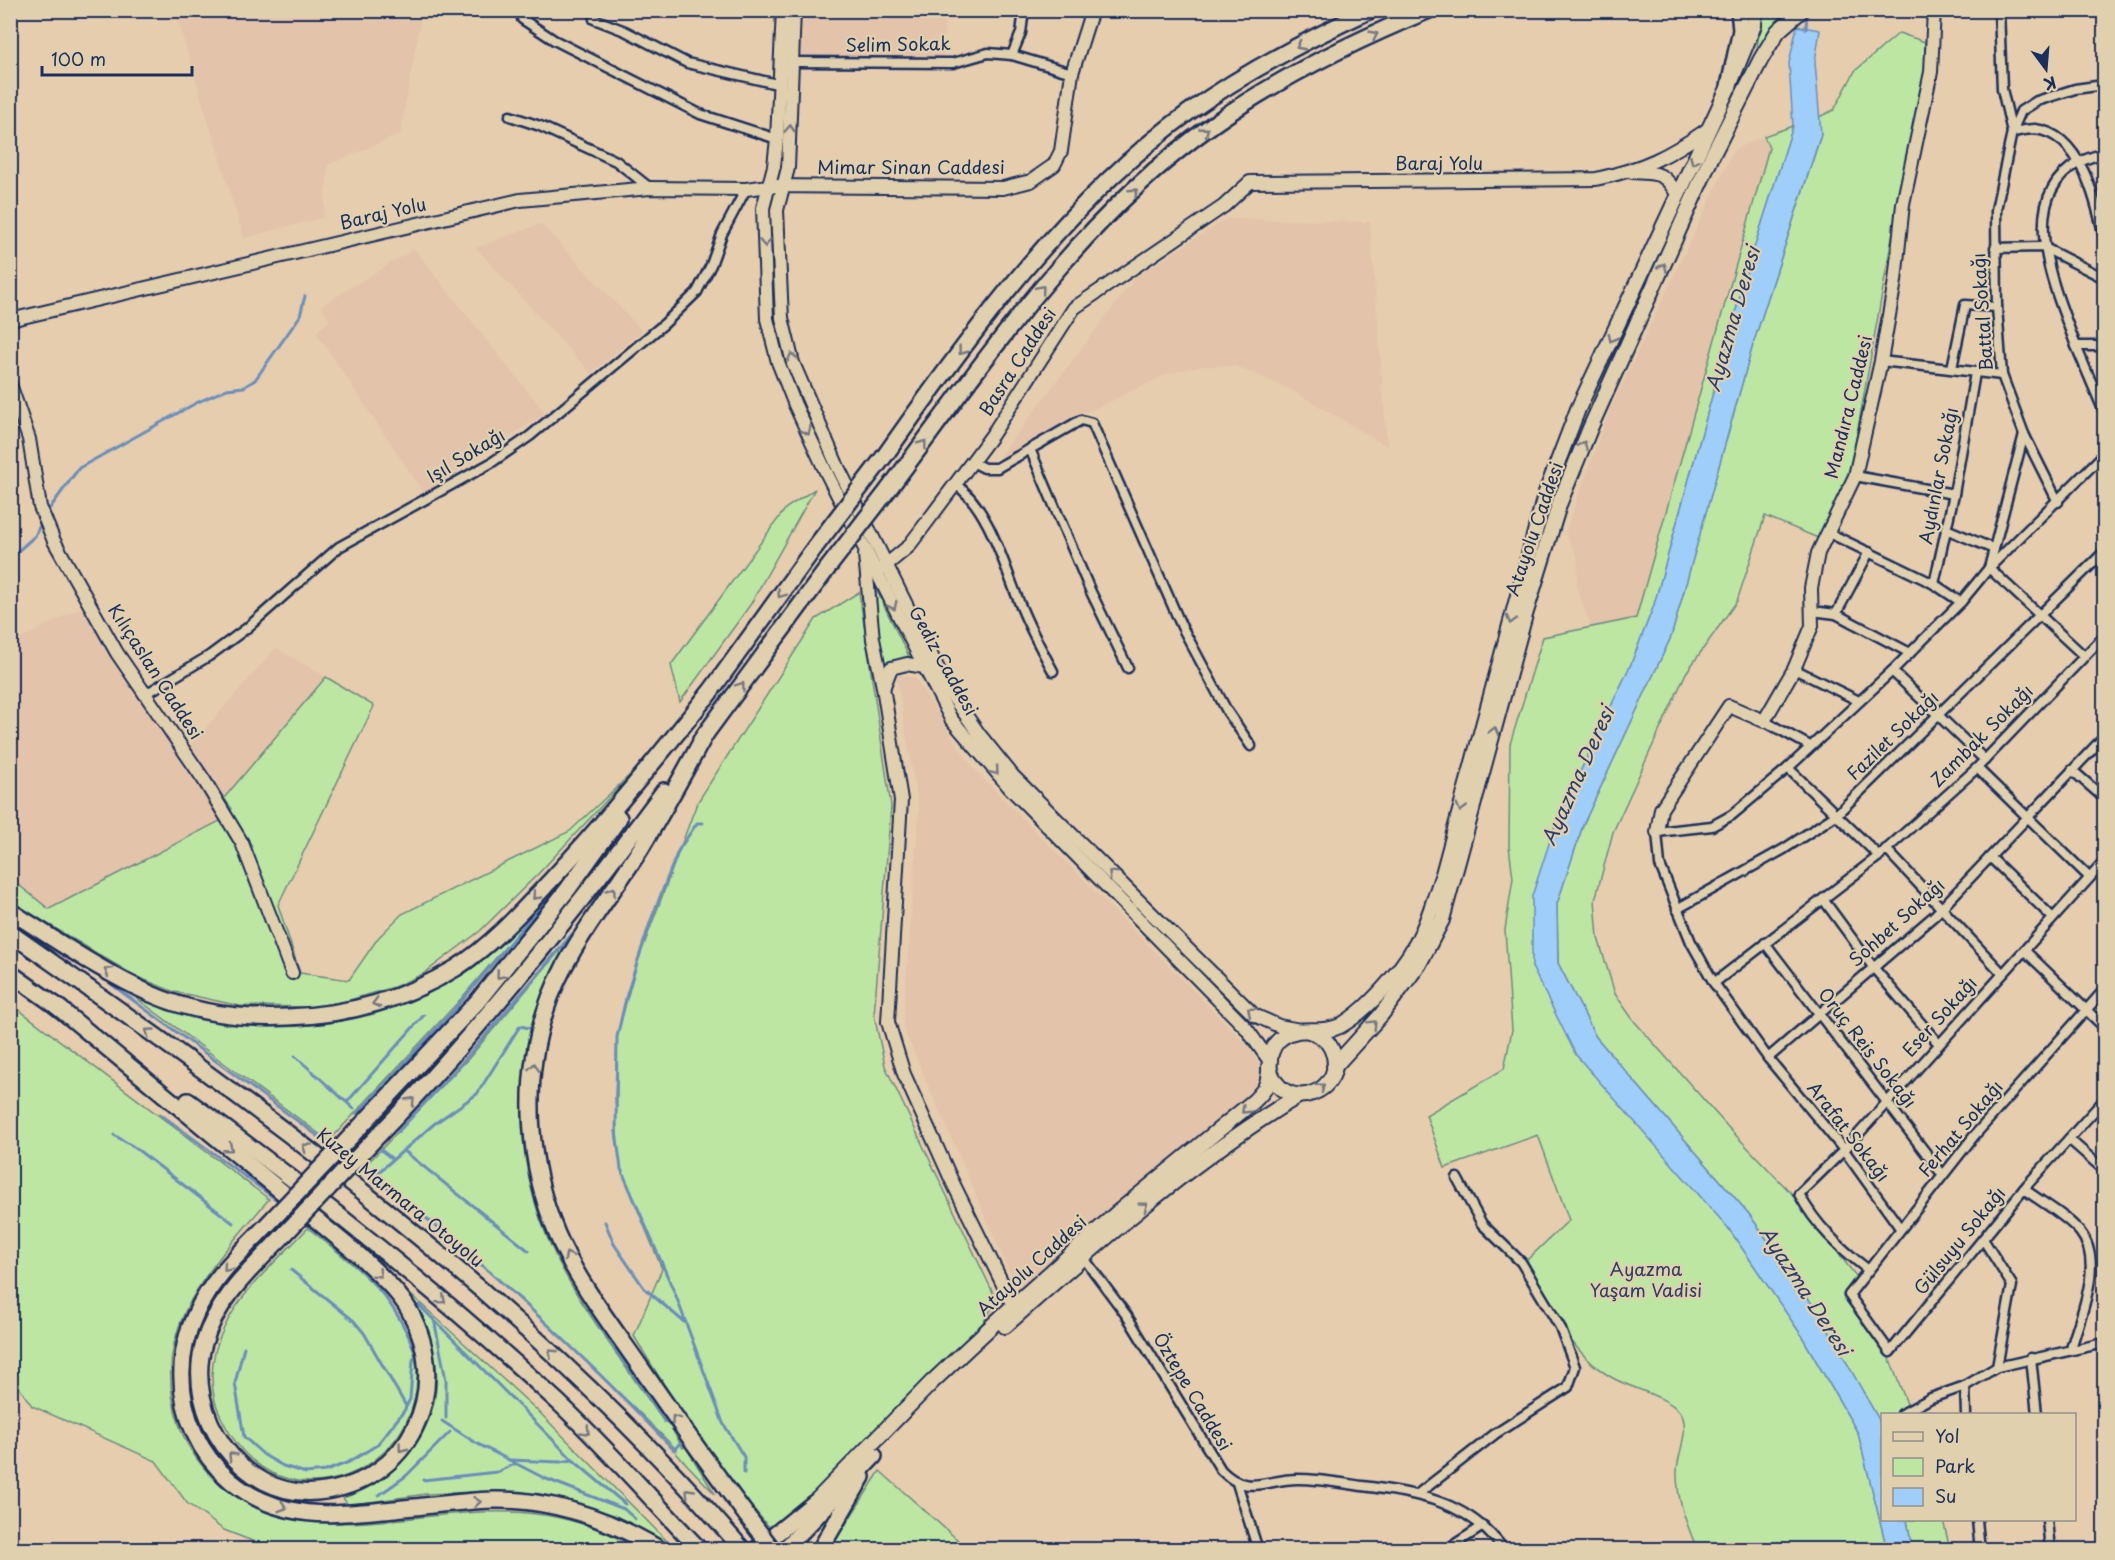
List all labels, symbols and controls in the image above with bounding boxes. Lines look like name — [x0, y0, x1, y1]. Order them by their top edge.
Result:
street label: Selim Sokak — [845, 29, 951, 58]
one-way arrow — [1367, 30, 1378, 42]
scale bar — [42, 39, 192, 77]
one-way arrow — [1295, 39, 1306, 50]
north arrow — [2016, 39, 2076, 99]
text: 100 m — [51, 45, 106, 72]
text: K — [2041, 71, 2059, 98]
one-way arrow — [783, 124, 796, 133]
one-way arrow — [1198, 128, 1209, 139]
street label: Baraj Yolu — [1395, 149, 1483, 176]
street label: Mimar Sinan Caddesi — [817, 153, 1005, 180]
one-way arrow — [1689, 155, 1701, 166]
one-way arrow — [1126, 188, 1137, 199]
street label: Baraj Yolu — [337, 190, 428, 236]
one-way arrow — [758, 239, 771, 248]
water label: Ayazma Deresi — [1697, 240, 1768, 395]
street label: Battal Sokağı — [1964, 252, 1999, 372]
one-way arrow — [1656, 263, 1668, 274]
one-way arrow — [1034, 285, 1045, 296]
street label: Basra Caddesi — [972, 302, 1062, 421]
one-way arrow — [1608, 332, 1620, 343]
street label: Mandıra Caddesi — [1817, 332, 1878, 481]
one-way arrow — [959, 345, 970, 356]
one-way arrow — [787, 352, 799, 363]
street label: Aydınlar Sokağı — [1911, 405, 1964, 546]
street label: Işıl Sokağı — [421, 421, 510, 489]
one-way arrow — [800, 424, 812, 435]
one-way arrow — [915, 439, 926, 450]
one-way arrow — [1576, 440, 1588, 451]
street label: Atayolu Caddesi — [1498, 458, 1569, 599]
one-way arrow — [777, 588, 788, 599]
street label: Kılıçaslan Caddesi — [102, 598, 210, 744]
one-way arrow — [886, 600, 897, 610]
street label: Gediz Caddesi — [903, 601, 986, 720]
one-way arrow — [1506, 614, 1518, 625]
street label: Zambak Sokağı — [1923, 677, 2038, 792]
one-way arrow — [734, 682, 745, 693]
street label: Fazilet Sokağı — [1840, 684, 1944, 786]
water label: Ayazma Deresi — [1533, 698, 1623, 850]
one-way arrow — [1487, 726, 1500, 736]
one-way arrow — [988, 764, 999, 775]
one-way arrow — [1456, 802, 1468, 813]
one-way arrow — [1109, 870, 1120, 881]
street label: Sohbet Sokağı — [1842, 871, 1950, 972]
one-way arrow — [605, 887, 616, 898]
one-way arrow — [532, 890, 543, 900]
one-way arrow — [104, 966, 114, 978]
one-way arrow — [496, 968, 507, 979]
street label: Eser Sokağı — [1895, 970, 1983, 1062]
street label: Oruç Reis Sokağı — [1812, 981, 1924, 1113]
one-way arrow — [371, 996, 382, 1008]
one-way arrow — [1247, 1007, 1258, 1018]
one-way arrow — [1366, 1020, 1377, 1031]
one-way arrow — [145, 1028, 156, 1039]
one-way arrow — [527, 1063, 539, 1072]
street label: Ferhat Sokağı — [1911, 1074, 2009, 1182]
street label: Arafat Sokağı — [1802, 1075, 1897, 1187]
one-way arrow — [1314, 1084, 1325, 1095]
one-way arrow — [404, 1097, 415, 1108]
one-way arrow — [1242, 1103, 1252, 1114]
street label: Kuzey Marmara Otoyolu — [311, 1121, 491, 1273]
one-way arrow — [222, 1140, 233, 1151]
one-way arrow — [302, 1143, 313, 1154]
street label: Gülsuyu Sokağı — [1907, 1180, 2011, 1300]
one-way arrow — [1138, 1203, 1149, 1214]
street label: Atayolu Caddesi — [970, 1208, 1092, 1322]
water label: Ayazma Deresi — [1753, 1220, 1861, 1364]
one-way arrow — [564, 1252, 575, 1262]
park label: Ayazma Yaşam Vadisi — [1590, 1255, 1702, 1303]
one-way arrow — [223, 1261, 234, 1272]
one-way arrow — [370, 1266, 381, 1277]
one-way arrow — [435, 1292, 446, 1303]
street label: Öztepe Caddesi — [1147, 1327, 1239, 1455]
one-way arrow — [548, 1350, 559, 1361]
legend — [1881, 1413, 2076, 1521]
one-way arrow — [672, 1414, 683, 1425]
text: Yol — [1935, 1422, 1960, 1449]
one-way arrow — [578, 1424, 589, 1435]
one-way arrow — [398, 1442, 409, 1453]
one-way arrow — [228, 1452, 239, 1463]
text: Park — [1935, 1452, 1975, 1479]
text: Su — [1935, 1482, 1956, 1509]
one-way arrow — [686, 1488, 697, 1499]
one-way arrow — [472, 1495, 481, 1508]
one-way arrow — [277, 1500, 288, 1512]

